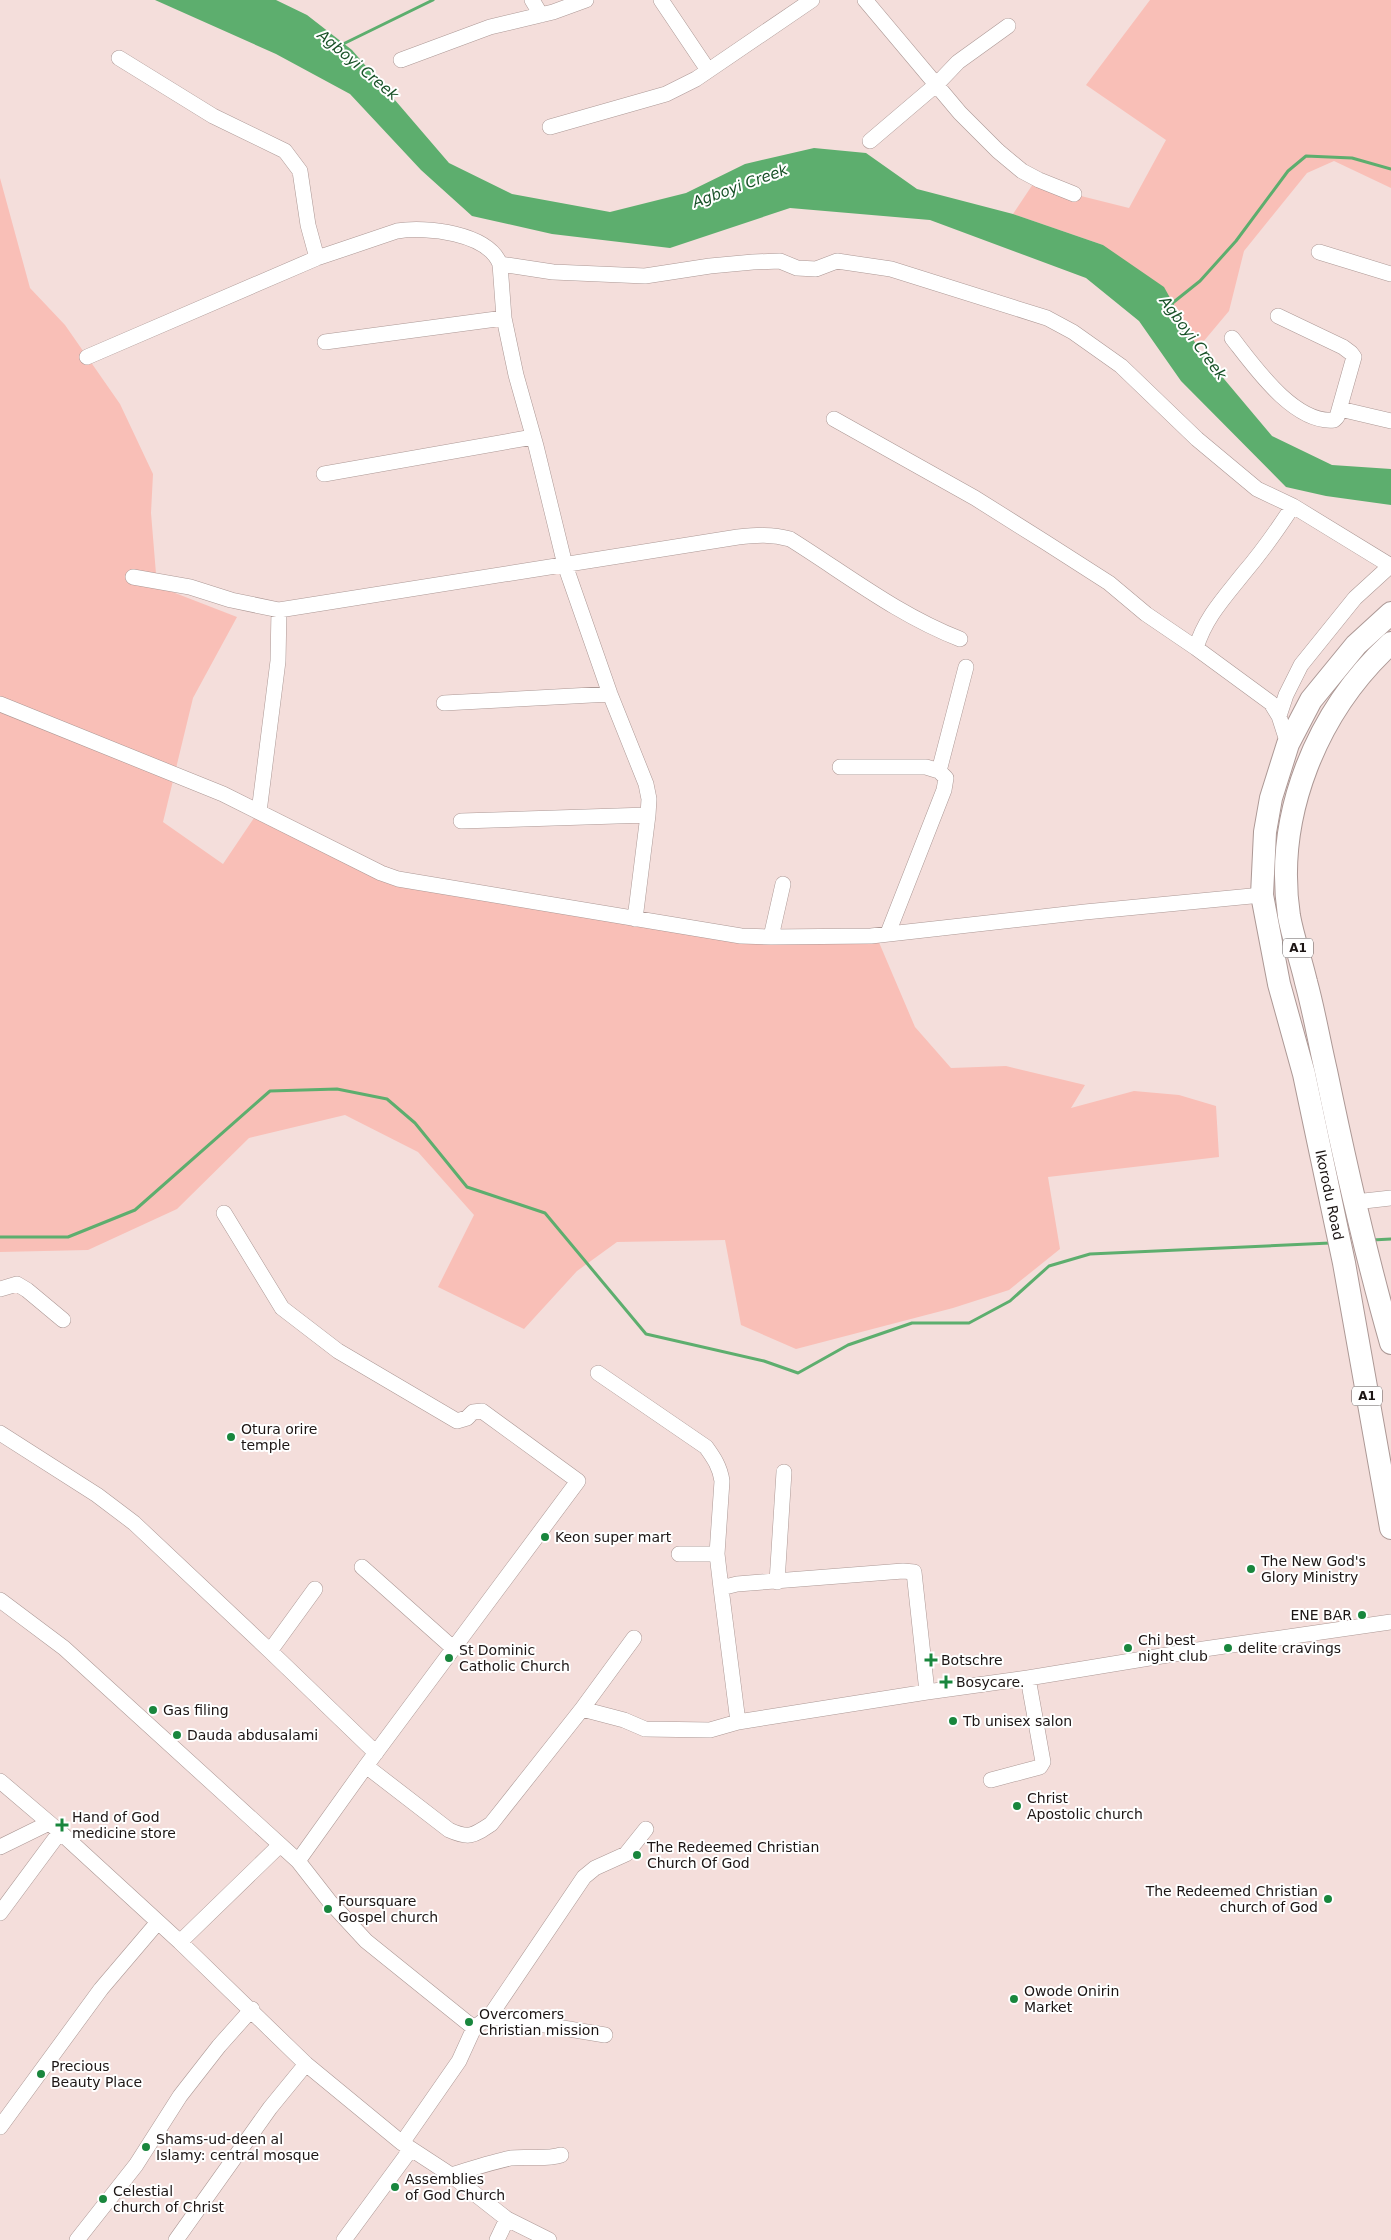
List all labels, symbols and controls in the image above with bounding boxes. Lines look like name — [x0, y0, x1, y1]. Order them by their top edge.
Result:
water label: Agboyi Creek — [313, 25, 403, 105]
water label: Agboyi Creek — [689, 160, 791, 212]
water label: Agboyi Creek — [1155, 292, 1231, 384]
road number: A1 — [1283, 938, 1313, 958]
street label: Ikorodu Road — [1312, 1148, 1347, 1241]
road number: A1 — [1352, 1386, 1382, 1405]
place label: Otura orire temple — [241, 1421, 317, 1453]
marker: Otura orire temple — [225, 1431, 237, 1443]
place label: Keon super mart — [555, 1529, 672, 1545]
marker: Keon super mart — [539, 1531, 551, 1543]
place label: The New God's Glory Ministry — [1260, 1553, 1366, 1585]
marker: The New God's Glory Ministry — [1245, 1563, 1257, 1575]
place label: ENE BAR — [1290, 1607, 1352, 1623]
marker: ENE BAR — [1356, 1609, 1368, 1621]
place label: Chi best night club — [1138, 1632, 1208, 1664]
place label: delite cravings — [1238, 1640, 1341, 1656]
place label: St Dominic Catholic Church — [459, 1642, 570, 1674]
marker: Chi best night club — [1122, 1642, 1134, 1654]
marker: delite cravings — [1222, 1642, 1234, 1654]
marker: St Dominic Catholic Church — [443, 1652, 455, 1664]
place label: Botschre — [941, 1652, 1003, 1668]
marker: Botschre — [925, 1654, 937, 1666]
place label: Bosycare. — [956, 1674, 1025, 1690]
marker: Bosycare. — [940, 1676, 952, 1688]
place label: Gas filing — [163, 1702, 229, 1718]
marker: Gas filing — [147, 1704, 159, 1716]
place label: Tb unisex salon — [962, 1713, 1072, 1729]
marker: Tb unisex salon — [947, 1715, 959, 1727]
place label: Dauda abdusalami — [187, 1727, 318, 1743]
marker: Dauda abdusalami — [171, 1729, 183, 1741]
place label: Christ Apostolic church — [1027, 1790, 1143, 1822]
marker: Christ Apostolic church — [1011, 1800, 1023, 1812]
place label: Hand of God medicine store — [72, 1809, 176, 1841]
marker: Hand of God medicine store — [56, 1819, 68, 1831]
place label: The Redeemed Christian Church Of God — [646, 1839, 819, 1871]
marker: The Redeemed Christian Church Of God — [631, 1849, 643, 1861]
place label: The Redeemed Christian church of God — [1145, 1883, 1318, 1915]
place label: Foursquare Gospel church — [338, 1893, 438, 1925]
marker: The Redeemed Christian church of God — [1322, 1893, 1334, 1905]
marker: Foursquare Gospel church — [322, 1903, 334, 1915]
place label: Owode Onirin Market — [1024, 1983, 1119, 2015]
marker: Owode Onirin Market — [1008, 1993, 1020, 2005]
place label: Overcomers Christian mission — [479, 2006, 599, 2038]
marker: Overcomers Christian mission — [463, 2016, 475, 2028]
place label: Precious Beauty Place — [51, 2058, 142, 2090]
marker: Precious Beauty Place — [35, 2068, 47, 2080]
place label: Shams-ud-deen al Islamy: central mosque — [156, 2131, 319, 2163]
marker: Shams-ud-deen al Islamy: central mosque — [140, 2141, 152, 2153]
place label: Assemblies of God Church — [405, 2171, 505, 2203]
marker: Assemblies of God Church — [389, 2181, 401, 2193]
place label: Celestial church of Christ — [113, 2183, 224, 2215]
marker: Celestial church of Christ — [97, 2193, 109, 2205]

